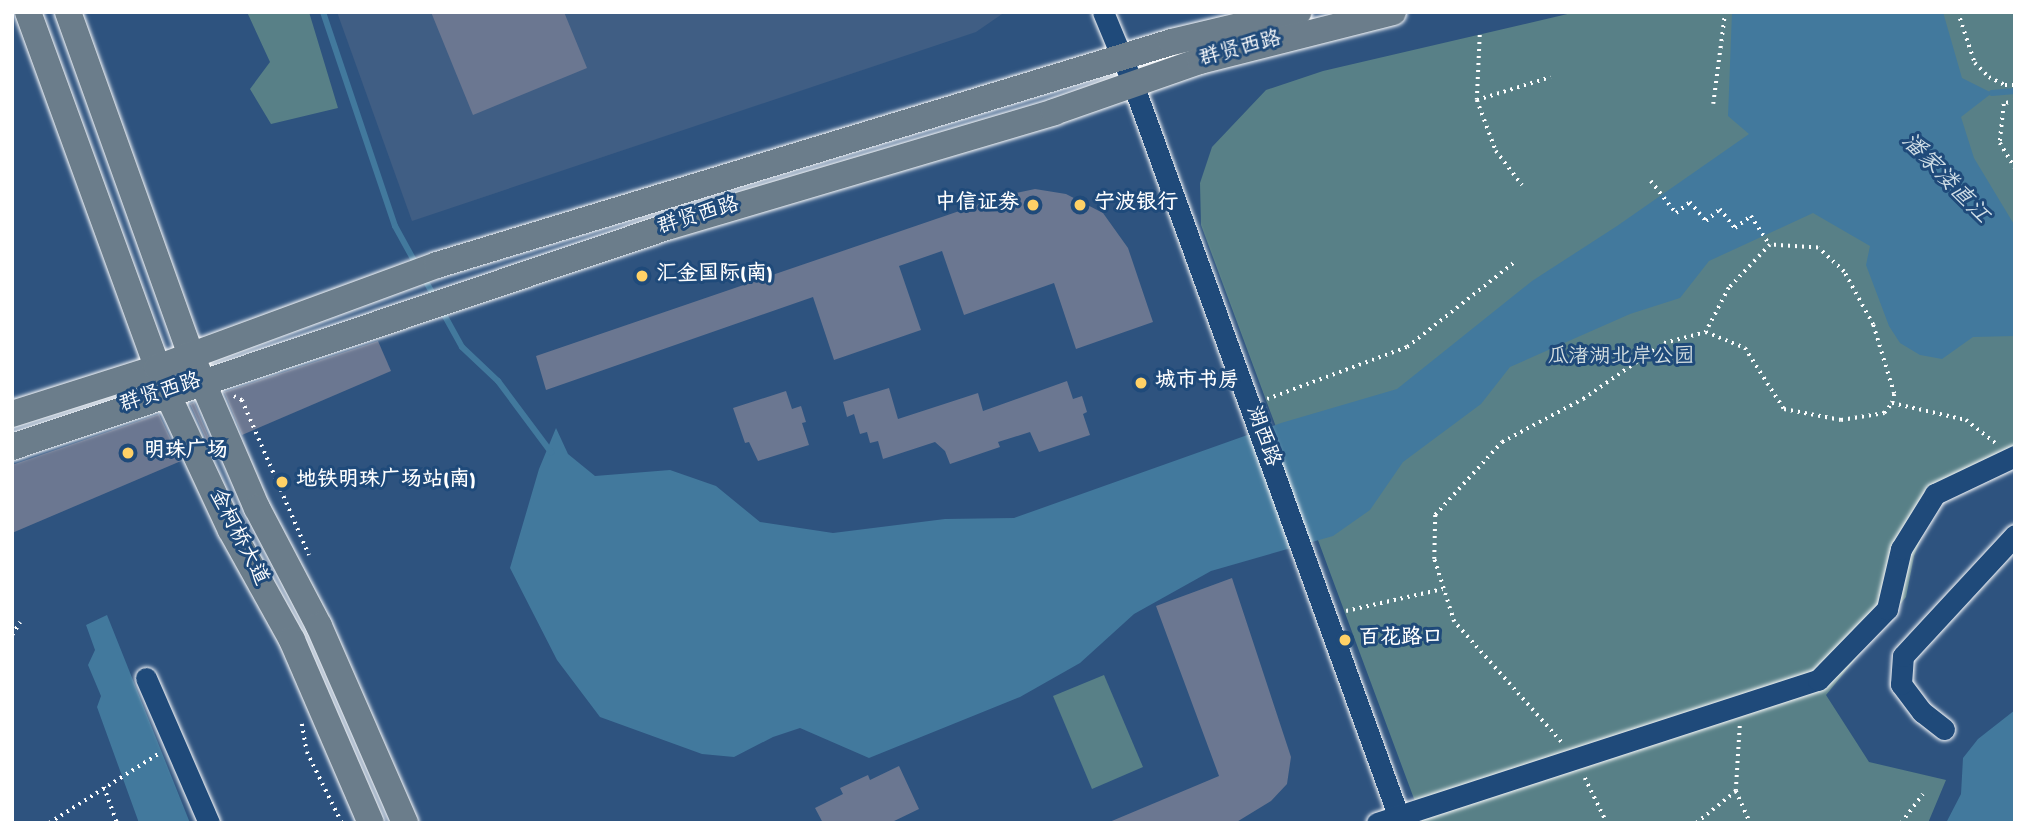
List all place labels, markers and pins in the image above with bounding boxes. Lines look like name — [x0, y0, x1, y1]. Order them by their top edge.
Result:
place label: 中信证券 — [935, 192, 1019, 218]
place label: 宁波银行 — [1094, 192, 1178, 218]
marker: 中信证券 — [1025, 197, 1041, 213]
marker: 宁波银行 — [1072, 197, 1088, 213]
place label: 汇金国际(南) — [656, 263, 773, 289]
marker: 汇金国际(南) — [634, 268, 650, 284]
place label: 城市书房 — [1155, 370, 1239, 396]
marker: 城市书房 — [1133, 375, 1149, 391]
place label: 明珠广场 — [144, 440, 228, 466]
marker: 明珠广场 — [118, 443, 138, 463]
place label: 地铁明珠广场站(南) — [296, 469, 476, 495]
marker: 地铁明珠广场站(南) — [274, 474, 290, 490]
place label: 百花路口 — [1359, 627, 1443, 653]
marker: 百花路口 — [1337, 632, 1353, 648]

